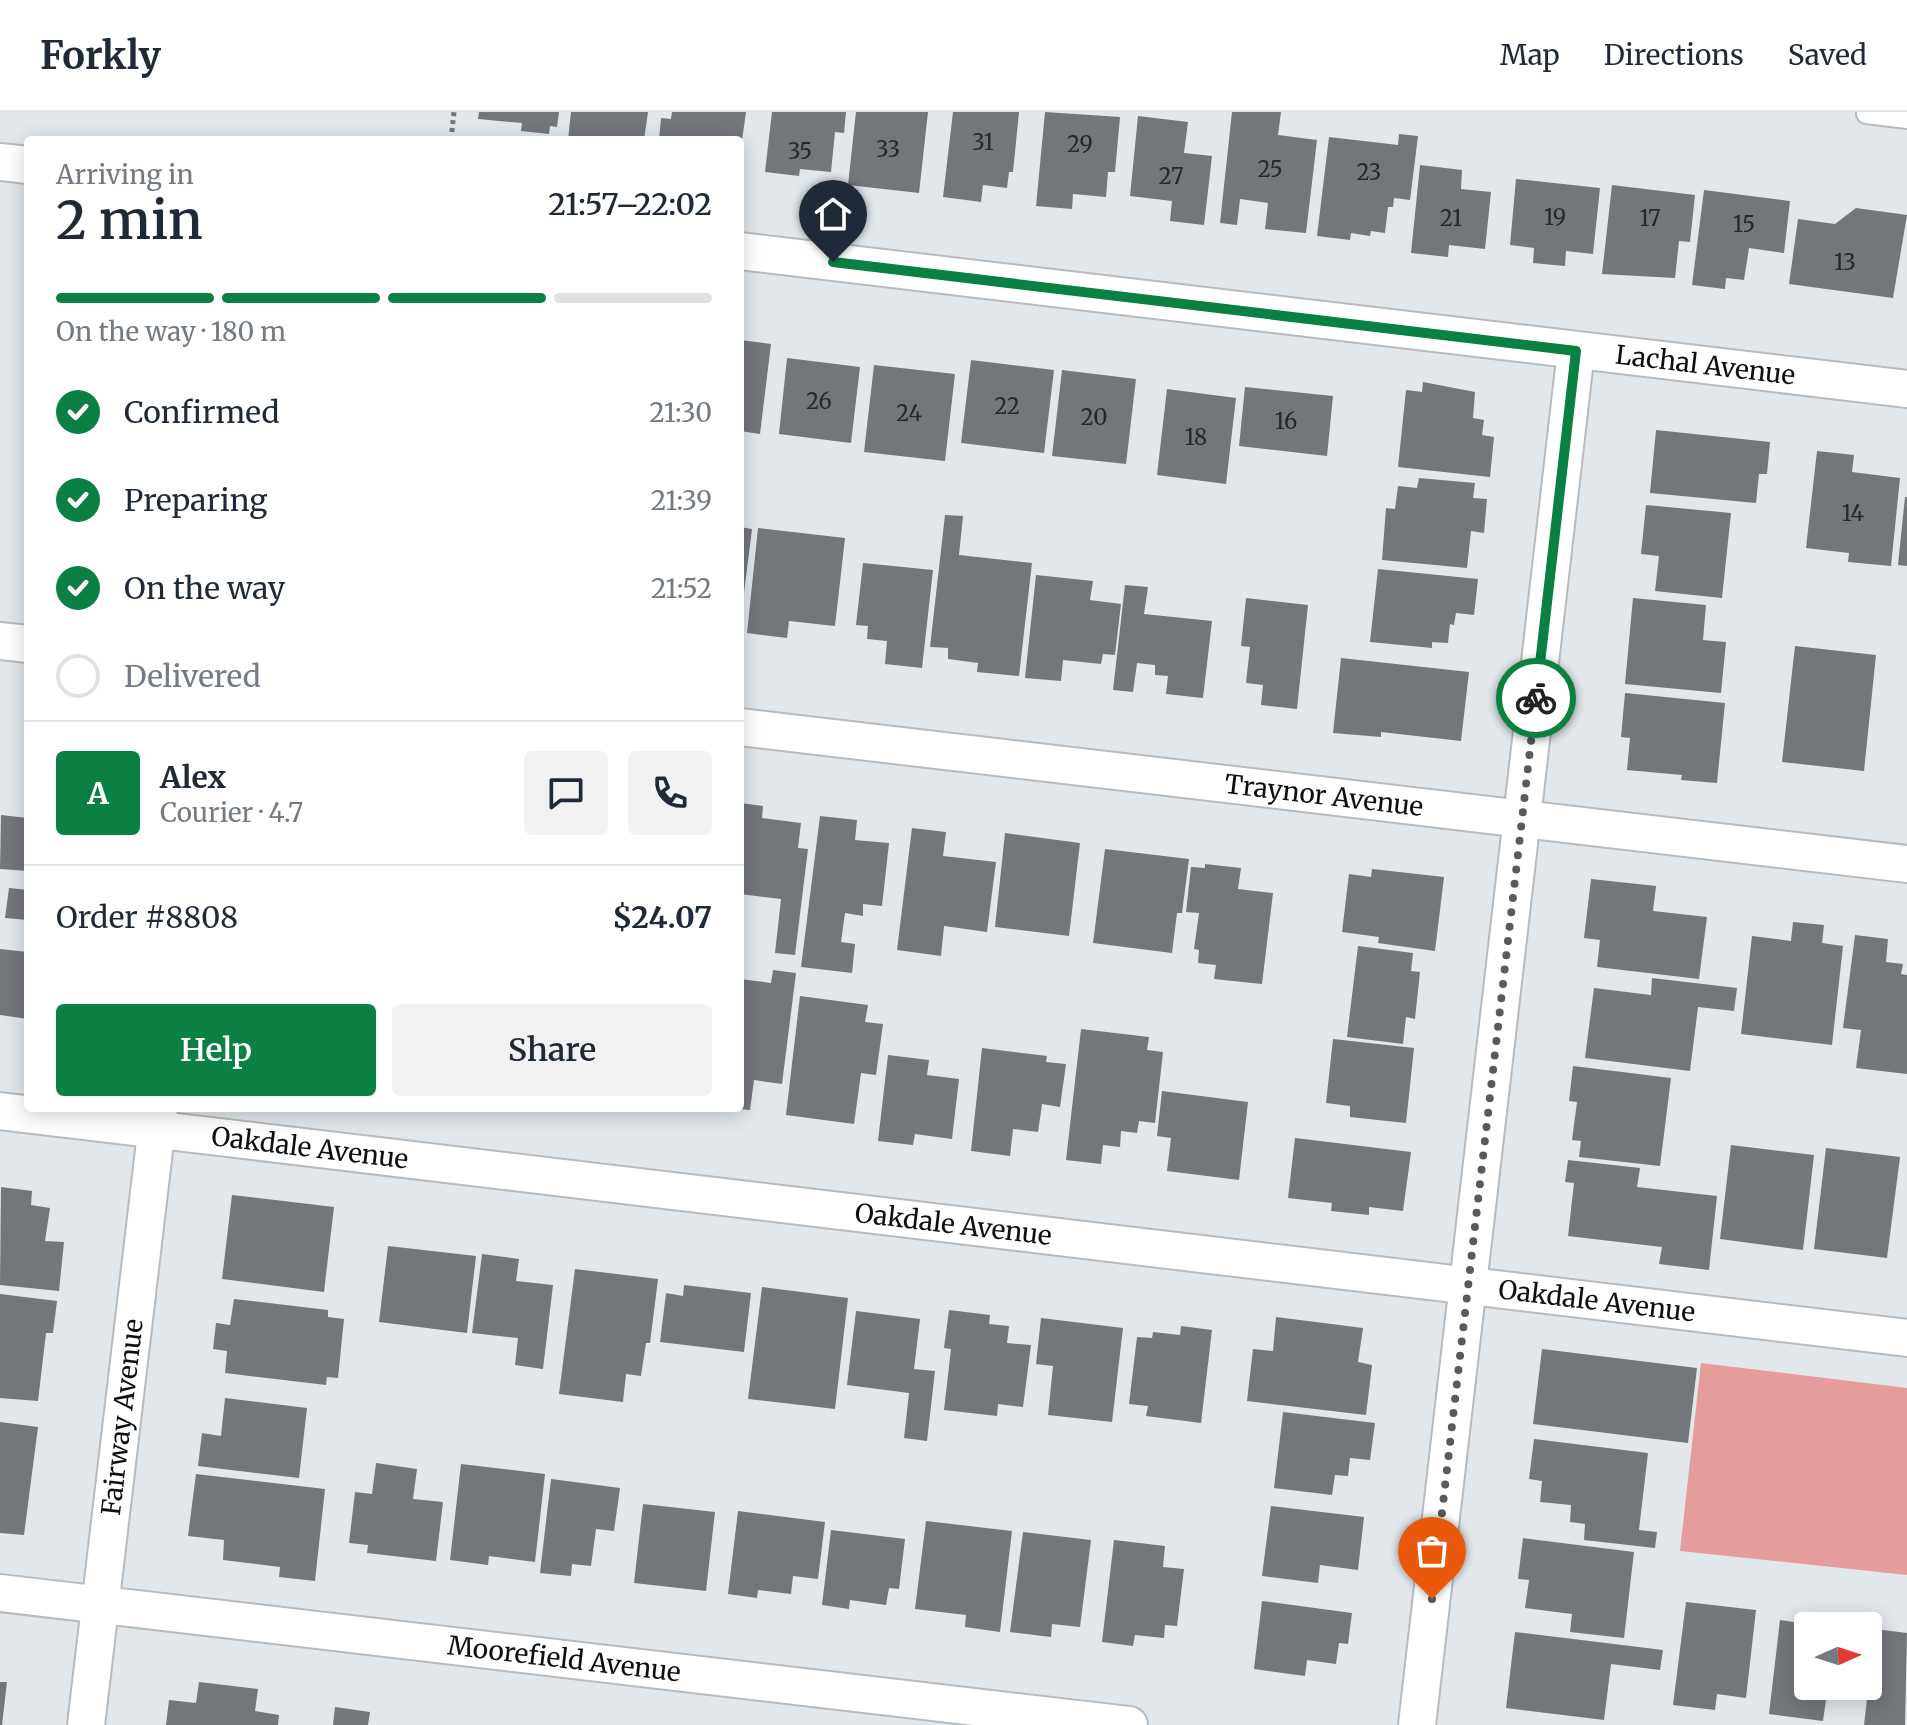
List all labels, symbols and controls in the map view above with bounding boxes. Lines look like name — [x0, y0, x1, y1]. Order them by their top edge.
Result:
text: Forkly — [40, 32, 161, 79]
text: Map — [1500, 37, 1560, 73]
text: Directions — [1604, 37, 1744, 73]
text: Saved — [1788, 37, 1867, 73]
house number: 31 — [972, 128, 994, 156]
house number: 29 — [1067, 130, 1093, 158]
house number: 33 — [876, 135, 900, 163]
house number: 35 — [788, 137, 812, 165]
house number: 25 — [1257, 155, 1283, 183]
text: Arriving in — [56, 158, 194, 191]
house number: 23 — [1357, 158, 1381, 186]
house number: 27 — [1159, 162, 1183, 190]
pin — [799, 180, 867, 262]
text: 21:57–22:02 — [548, 185, 712, 223]
text: 2 min — [56, 188, 203, 253]
icon: home — [811, 192, 855, 236]
house number: 19 — [1544, 203, 1566, 231]
house number: 21 — [1440, 204, 1462, 232]
house number: 17 — [1639, 204, 1661, 232]
house number: 15 — [1733, 210, 1755, 238]
house number: 13 — [1834, 248, 1856, 276]
text: On the way · 180 m — [56, 315, 286, 348]
street label: Lachal Avenue — [1614, 338, 1797, 392]
house number: 26 — [806, 387, 832, 415]
icon: check — [56, 390, 100, 434]
house number: 22 — [994, 392, 1020, 420]
text: Confirmed — [124, 393, 279, 431]
text: 21:30 — [649, 396, 712, 429]
house number: 24 — [896, 399, 922, 427]
house number: 20 — [1081, 403, 1107, 431]
house number: 16 — [1275, 407, 1297, 435]
house number: 18 — [1185, 423, 1207, 451]
icon: check — [56, 478, 100, 522]
text: Preparing — [124, 481, 267, 519]
text: 21:39 — [651, 484, 712, 517]
house number: 14 — [1842, 499, 1865, 527]
icon: check — [56, 566, 100, 610]
text: On the way — [124, 569, 285, 607]
text: 21:52 — [651, 572, 712, 605]
text: Delivered — [124, 657, 261, 695]
courier — [1496, 658, 1576, 738]
icon: bike — [1514, 676, 1558, 720]
button: chat — [524, 751, 608, 835]
button: phone — [628, 751, 712, 835]
text: Alex — [160, 758, 226, 796]
street label: Traynor Avenue — [1223, 767, 1425, 823]
text: A — [87, 774, 109, 812]
text: Courier · 4.7 — [160, 796, 303, 829]
text: Order #8808 — [56, 898, 238, 936]
text: $24.07 — [612, 898, 712, 936]
button: Help — [56, 1004, 376, 1096]
button: Share — [392, 1004, 712, 1096]
street label: Oakdale Avenue — [210, 1119, 410, 1175]
street label: Oakdale Avenue — [853, 1196, 1054, 1252]
street label: Oakdale Avenue — [1497, 1272, 1697, 1329]
street label: Fairway Avenue — [94, 1317, 150, 1517]
pin — [1398, 1517, 1466, 1599]
icon: bag — [1410, 1529, 1454, 1573]
north arrow — [1794, 1612, 1882, 1700]
map controls — [1794, 1612, 1882, 1700]
street label: Moorefield Avenue — [446, 1628, 683, 1688]

